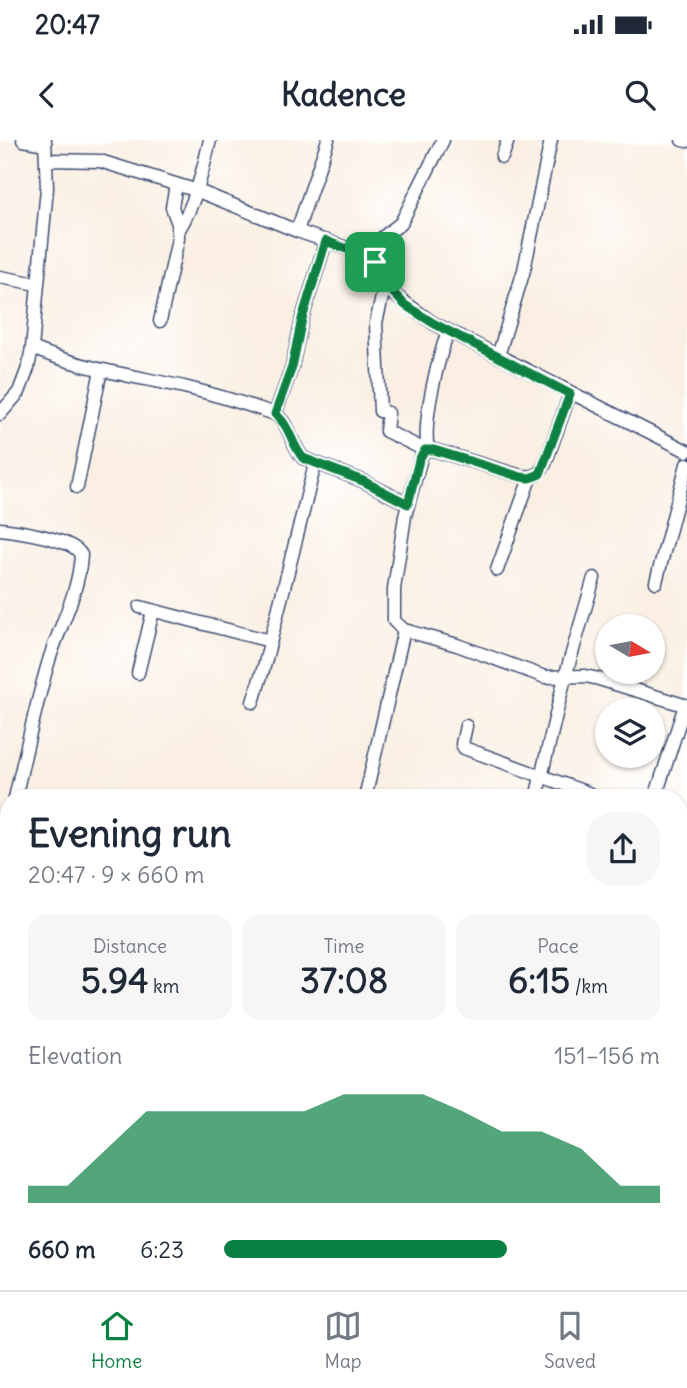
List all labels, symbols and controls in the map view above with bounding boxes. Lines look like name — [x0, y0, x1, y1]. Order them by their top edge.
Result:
text: 20:47 — [35, 8, 100, 41]
text: Kadence — [281, 74, 406, 115]
icon: back — [28, 76, 66, 114]
icon: search — [621, 76, 659, 114]
pin — [345, 232, 405, 292]
icon: arrive — [356, 243, 394, 281]
north arrow — [595, 614, 665, 684]
map controls — [595, 614, 665, 768]
button: layers — [595, 698, 665, 768]
text: Evening run — [28, 810, 231, 857]
button: share — [586, 812, 660, 886]
text: 20:47 · 9 × 660 m — [28, 860, 204, 889]
text: Distance — [93, 934, 167, 958]
text: Time — [323, 934, 365, 958]
text: Pace — [537, 934, 579, 958]
text: 5.94 — [81, 958, 148, 1002]
text: 37:08 — [300, 958, 388, 1002]
text: 6:15 — [508, 958, 570, 1002]
text: km — [148, 974, 179, 998]
text: /km — [570, 974, 608, 998]
text: Elevation — [28, 1041, 122, 1070]
text: 151–156 m — [554, 1041, 660, 1070]
text: 660 m — [28, 1235, 95, 1264]
text: 6:23 — [140, 1235, 184, 1264]
tab: Home — [91, 1307, 142, 1373]
tab: Map — [324, 1307, 362, 1373]
tab: Saved — [544, 1307, 596, 1373]

